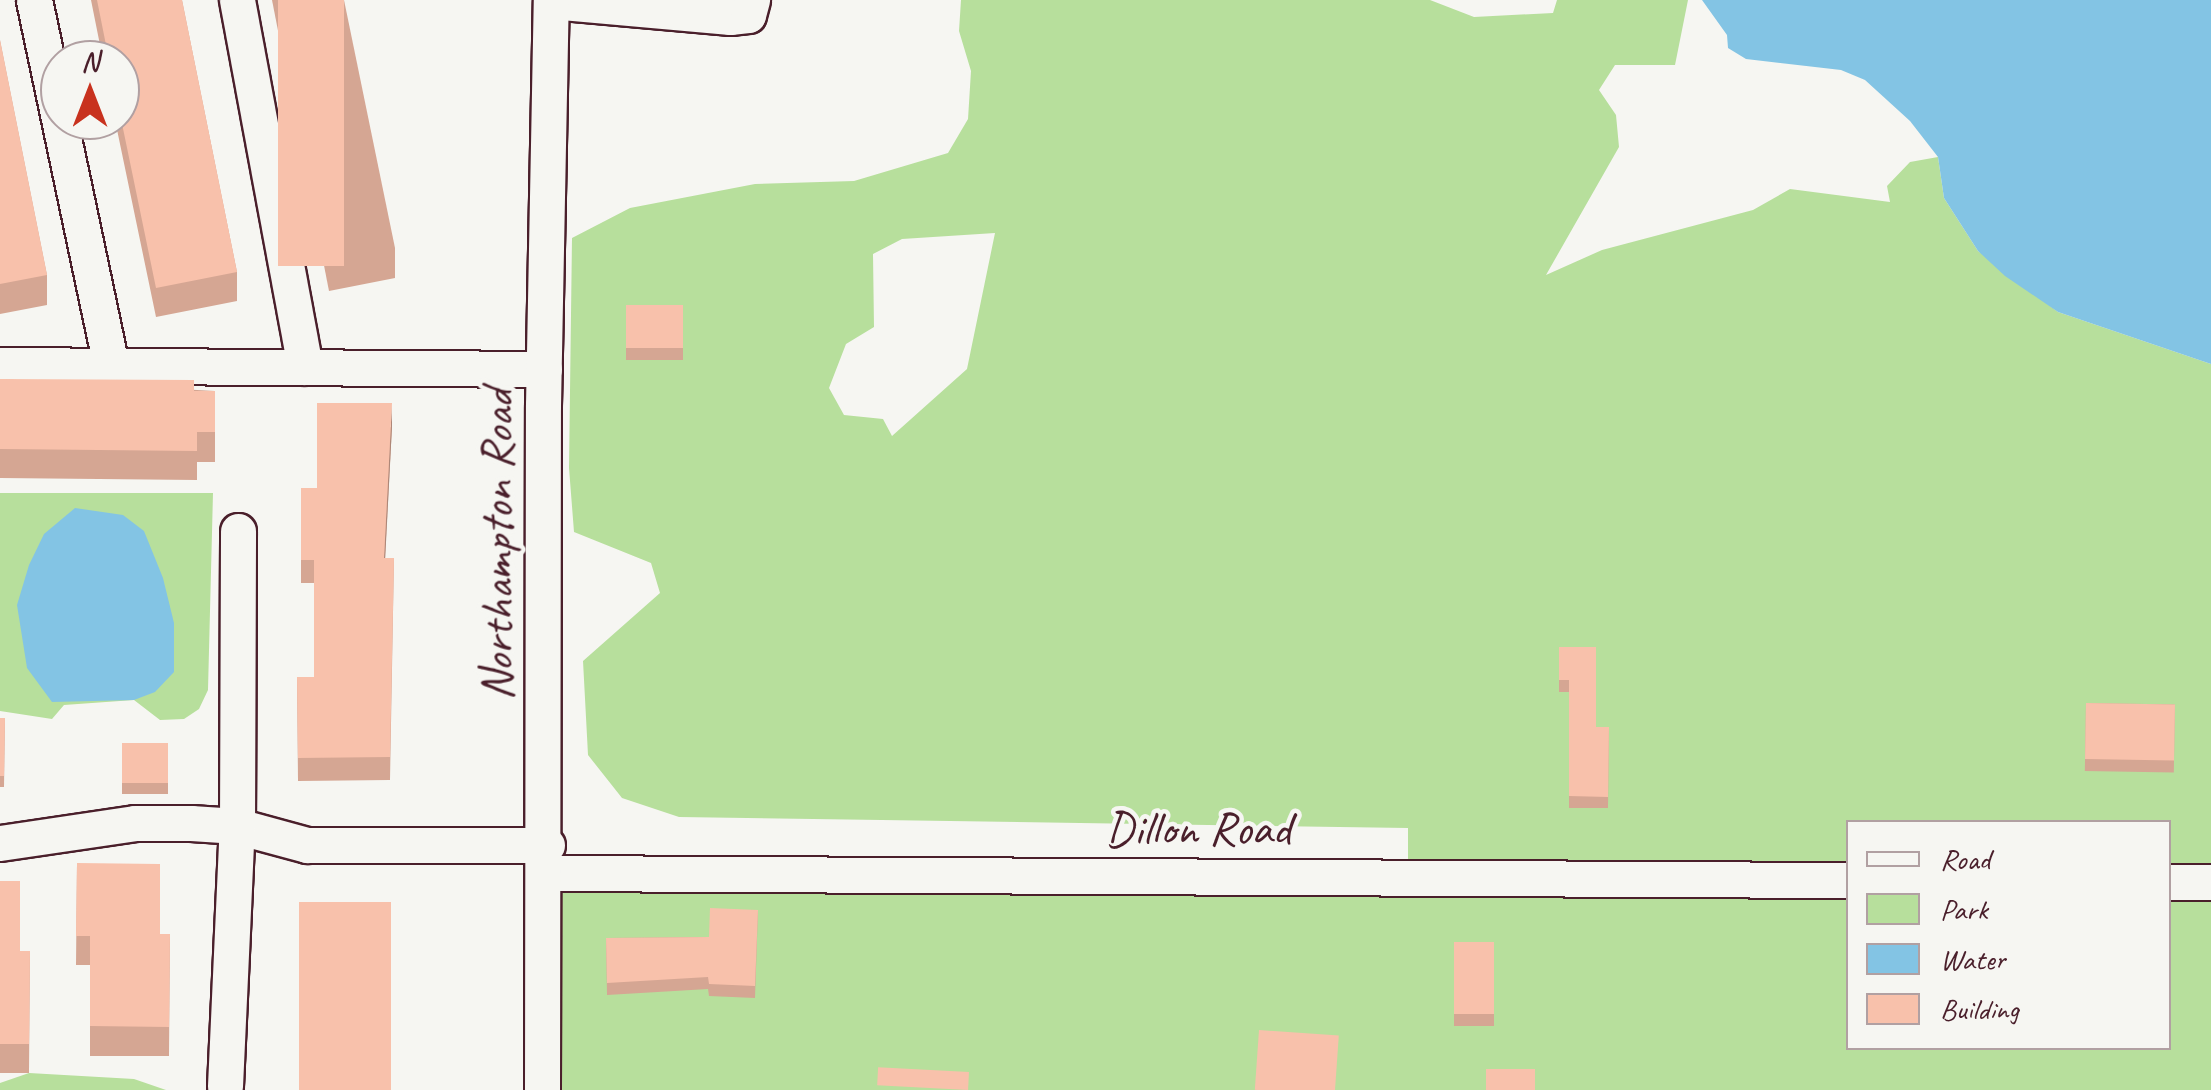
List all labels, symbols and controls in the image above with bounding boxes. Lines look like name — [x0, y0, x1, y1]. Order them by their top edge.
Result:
north arrow — [40, 40, 140, 140]
text: N — [81, 44, 99, 79]
street label: Northampton Road — [468, 389, 526, 701]
street label: Dillon Road — [1106, 800, 1290, 858]
legend — [1846, 820, 2171, 1050]
text: Road — [1940, 840, 1990, 878]
text: Park — [1940, 890, 1988, 928]
text: Water — [1940, 940, 2005, 978]
text: Building — [1940, 990, 2019, 1028]

